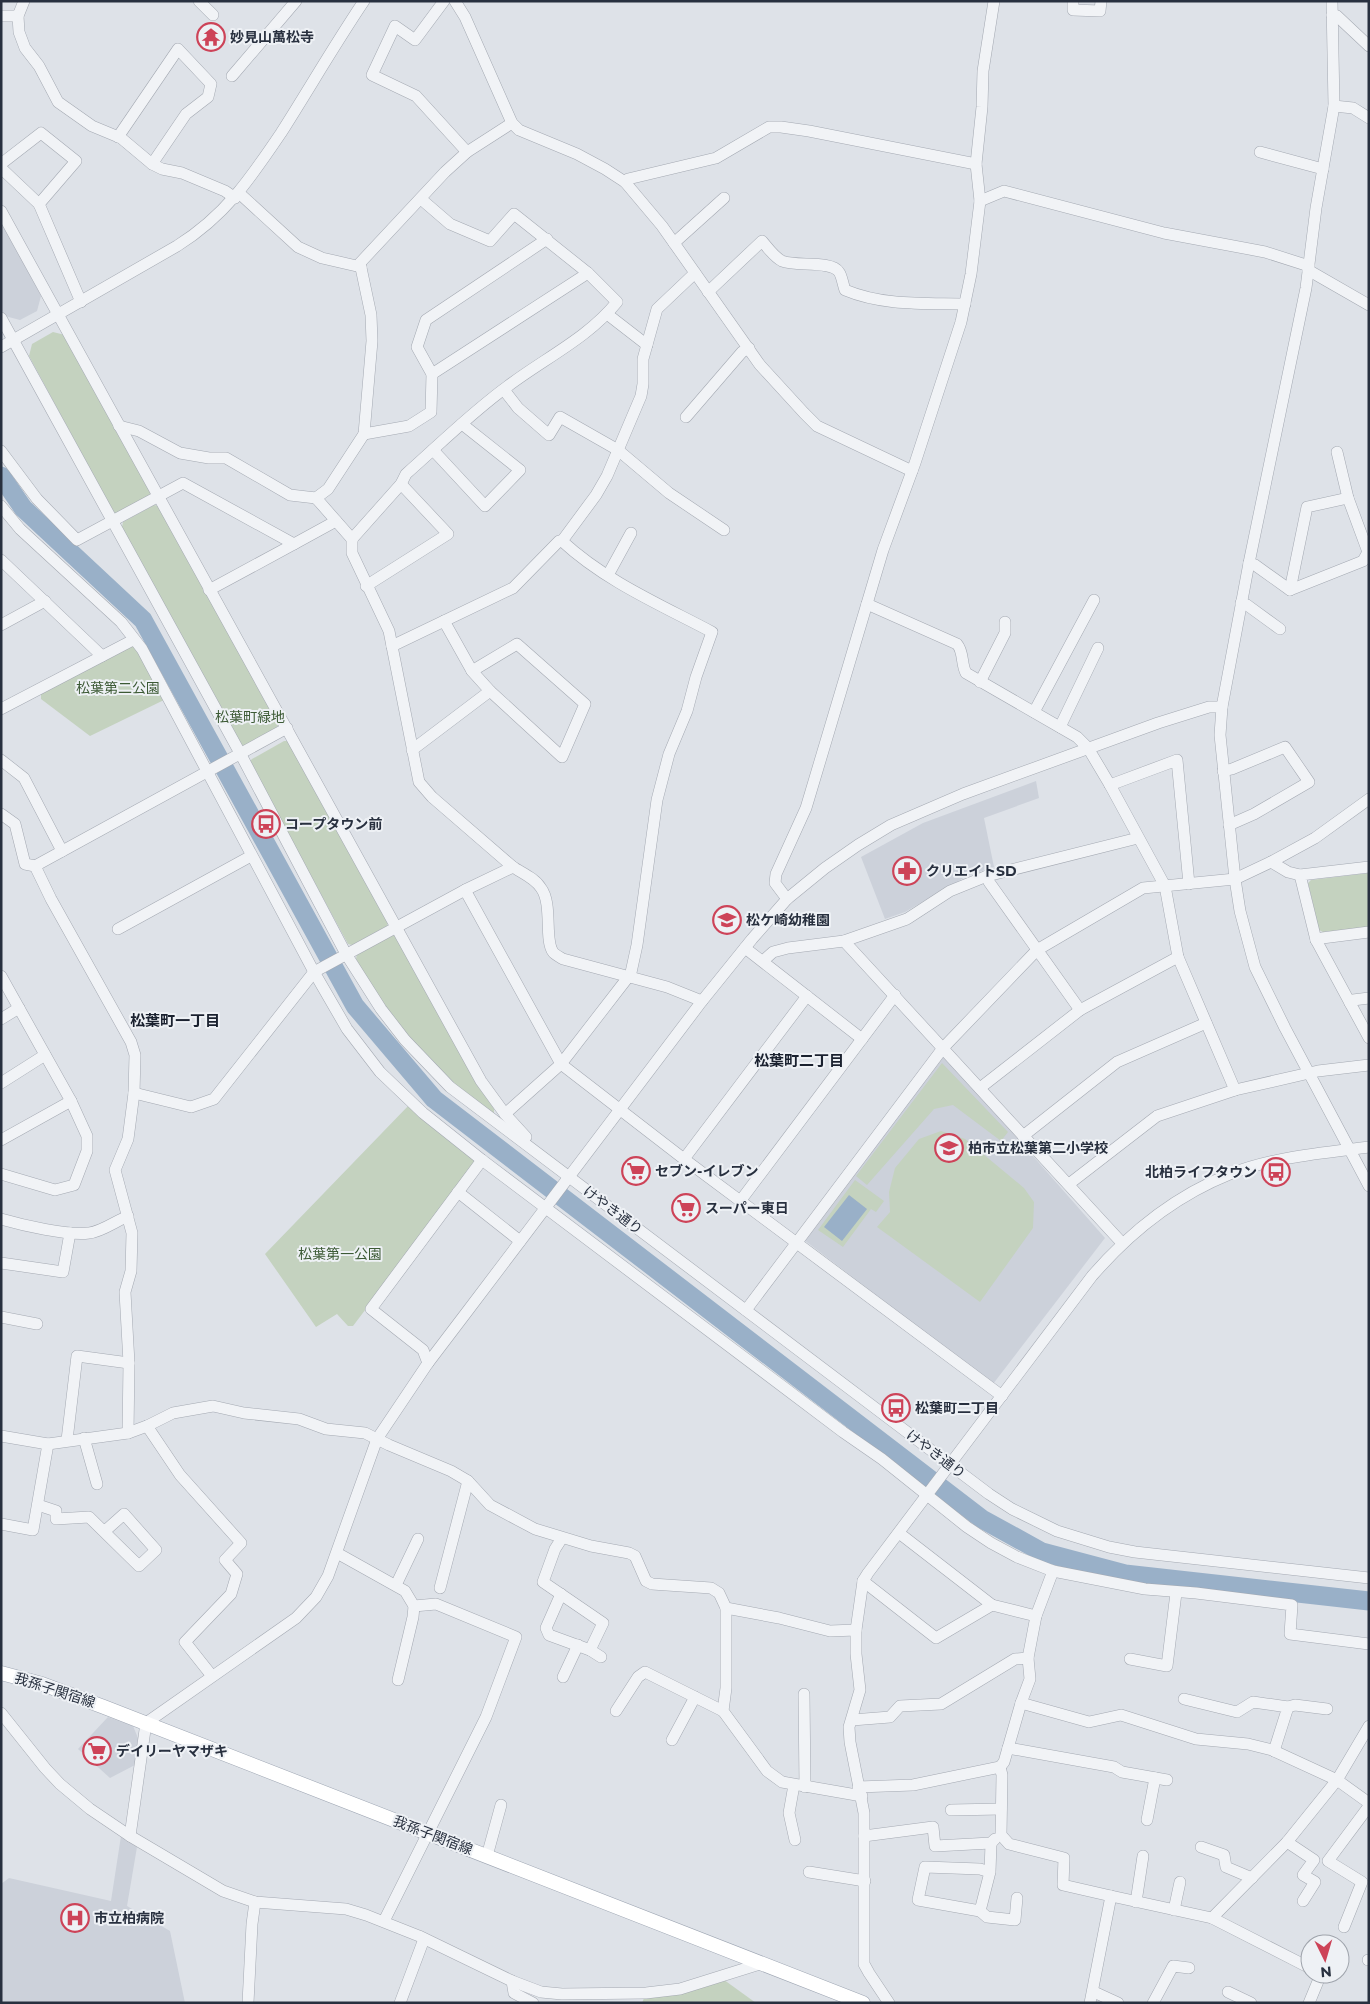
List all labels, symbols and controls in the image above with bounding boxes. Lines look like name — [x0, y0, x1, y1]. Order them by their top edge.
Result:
temple icon: 妙見山萬松寺 — [196, 22, 226, 52]
place label: 妙見山萬松寺 — [230, 28, 314, 46]
park label: 松葉第二公園 — [76, 679, 160, 697]
park label: 松葉町緑地 — [215, 708, 285, 726]
bus stop icon: コープタウン前 — [251, 809, 281, 839]
place label: コープタウン前 — [285, 815, 382, 833]
pharmacy icon: クリエイトSD — [892, 856, 922, 886]
place label: クリエイトSD — [926, 862, 1017, 880]
school or university icon: 松ケ崎幼稚園 — [712, 905, 742, 935]
place label: 松ケ崎幼稚園 — [746, 911, 830, 929]
district label: 松葉町一丁目 — [130, 1011, 220, 1030]
district label: 松葉町二丁目 — [754, 1051, 844, 1070]
school or university icon: 柏市立松葉第二小学校 — [934, 1133, 964, 1163]
place label: 柏市立松葉第二小学校 — [968, 1139, 1108, 1157]
supermarket icon: セブン-イレブン — [621, 1156, 651, 1186]
bus stop icon: 北柏ライフタウン — [1261, 1157, 1291, 1187]
place label: セブン-イレブン — [655, 1162, 758, 1180]
place label: 北柏ライフタウン — [1145, 1163, 1257, 1181]
street label: けやき通り — [580, 1182, 646, 1238]
supermarket icon: スーパー東日 — [671, 1193, 701, 1223]
place label: スーパー東日 — [705, 1199, 789, 1217]
park label: 松葉第一公園 — [298, 1245, 382, 1263]
bus stop icon: 松葉町二丁目 — [881, 1393, 911, 1423]
place label: 松葉町二丁目 — [915, 1399, 999, 1417]
street label: けやき通り — [903, 1426, 969, 1482]
street label: 我孫子関宿線 — [12, 1668, 98, 1712]
supermarket icon: デイリーヤマザキ — [82, 1736, 112, 1766]
place label: デイリーヤマザキ — [116, 1742, 228, 1760]
street label: 我孫子関宿線 — [391, 1812, 475, 1858]
hospital icon: 市立柏病院 — [60, 1903, 90, 1933]
place label: 市立柏病院 — [94, 1909, 164, 1927]
north arrow — [1300, 1934, 1350, 1984]
text: N — [1320, 1962, 1333, 1981]

